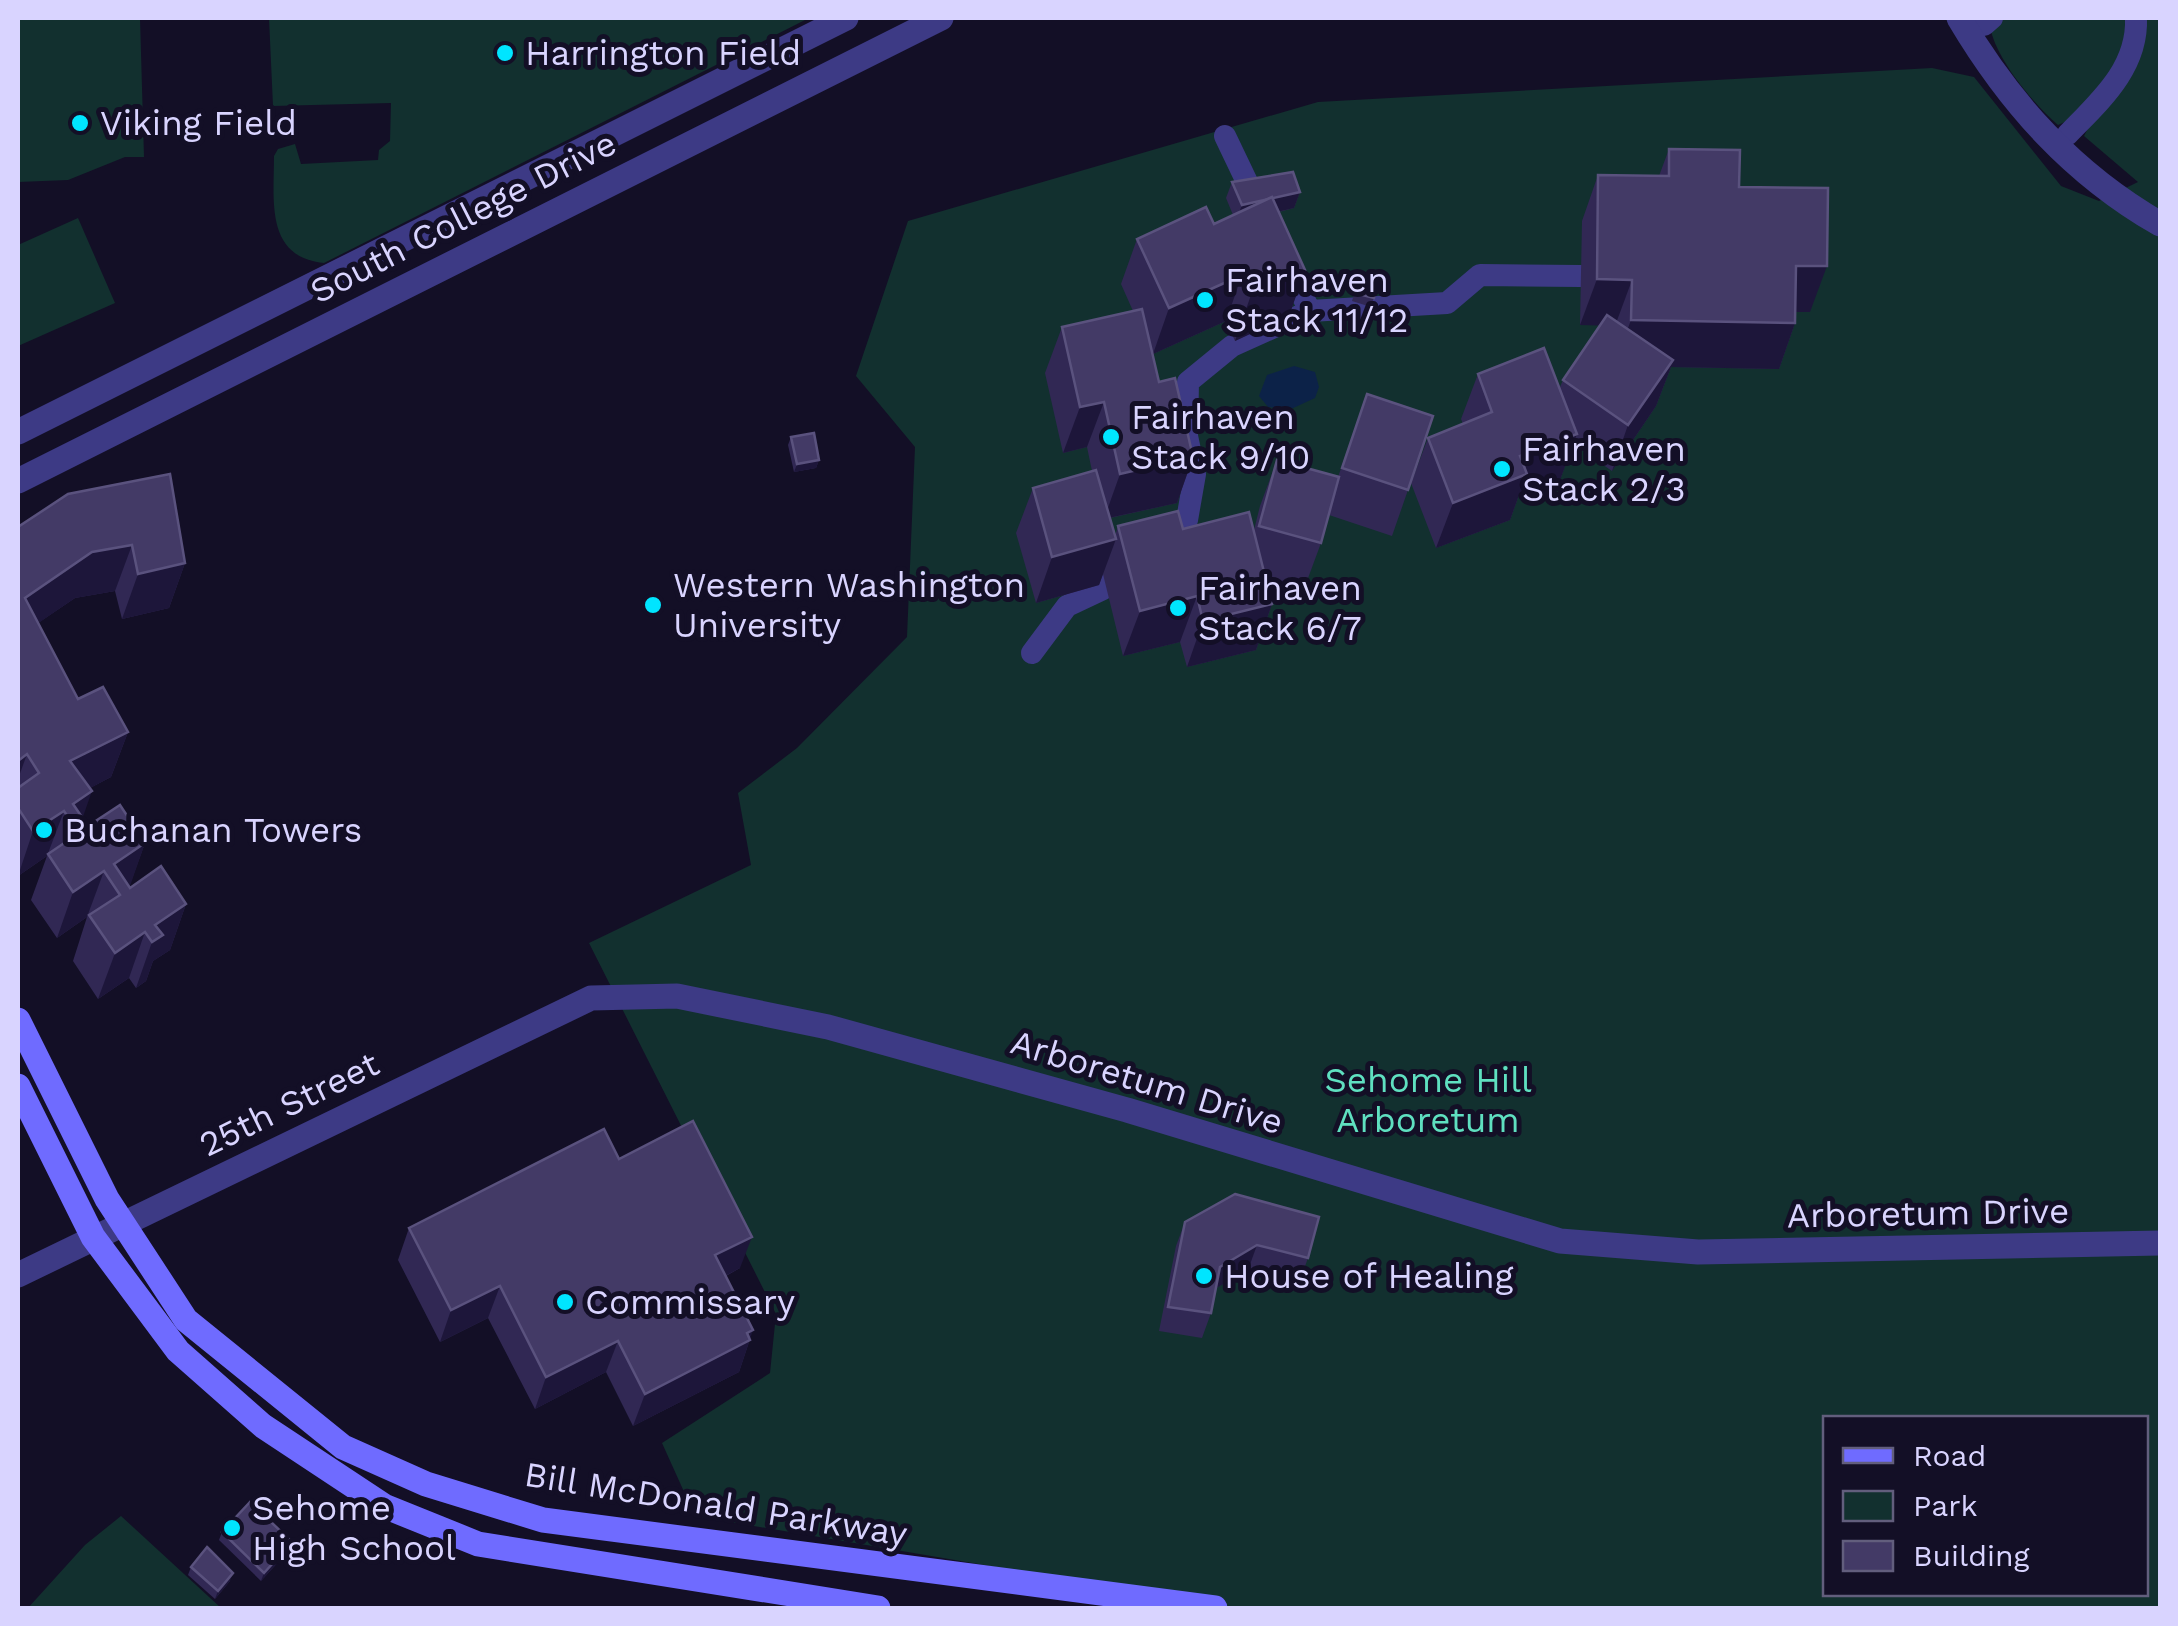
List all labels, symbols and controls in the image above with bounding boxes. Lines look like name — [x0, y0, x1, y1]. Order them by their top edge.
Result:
place label: Harrington Field — [525, 32, 801, 74]
marker: Harrington Field — [494, 42, 516, 64]
place label: Viking Field — [100, 102, 297, 144]
marker: Viking Field — [69, 112, 91, 134]
street label: South College Drive — [303, 122, 623, 312]
place label: Fairhaven Stack 11/12 — [1225, 259, 1408, 341]
marker: Fairhaven Stack 11/12 — [1194, 289, 1216, 311]
place label: Fairhaven Stack 9/10 — [1131, 396, 1310, 478]
marker: Fairhaven Stack 9/10 — [1100, 426, 1122, 448]
place label: Fairhaven Stack 2/3 — [1522, 428, 1686, 510]
marker: Fairhaven Stack 2/3 — [1491, 458, 1513, 480]
place label: Western Washington University — [673, 564, 1025, 646]
place label: Fairhaven Stack 6/7 — [1198, 567, 1362, 649]
marker: Western Washington University — [642, 594, 664, 616]
marker: Fairhaven Stack 6/7 — [1167, 597, 1189, 619]
place label: Buchanan Towers — [64, 809, 362, 851]
marker: Buchanan Towers — [33, 819, 55, 841]
street label: Arboretum Drive — [1006, 1021, 1288, 1143]
street label: 25th Street — [192, 1042, 386, 1165]
park label: Sehome Hill Arboretum — [1324, 1059, 1532, 1141]
street label: Arboretum Drive — [1786, 1190, 2070, 1236]
place label: House of Healing — [1224, 1255, 1514, 1297]
marker: House of Healing — [1193, 1265, 1215, 1287]
place label: Commissary — [585, 1281, 795, 1323]
marker: Commissary — [554, 1291, 576, 1313]
legend — [1823, 1416, 2148, 1596]
text: Road — [1913, 1438, 1986, 1473]
street label: Bill McDonald Parkway — [522, 1453, 910, 1555]
place label: Sehome High School — [252, 1487, 456, 1569]
text: Park — [1913, 1488, 1978, 1523]
marker: Sehome High School — [221, 1517, 243, 1539]
text: Building — [1913, 1538, 2030, 1573]

